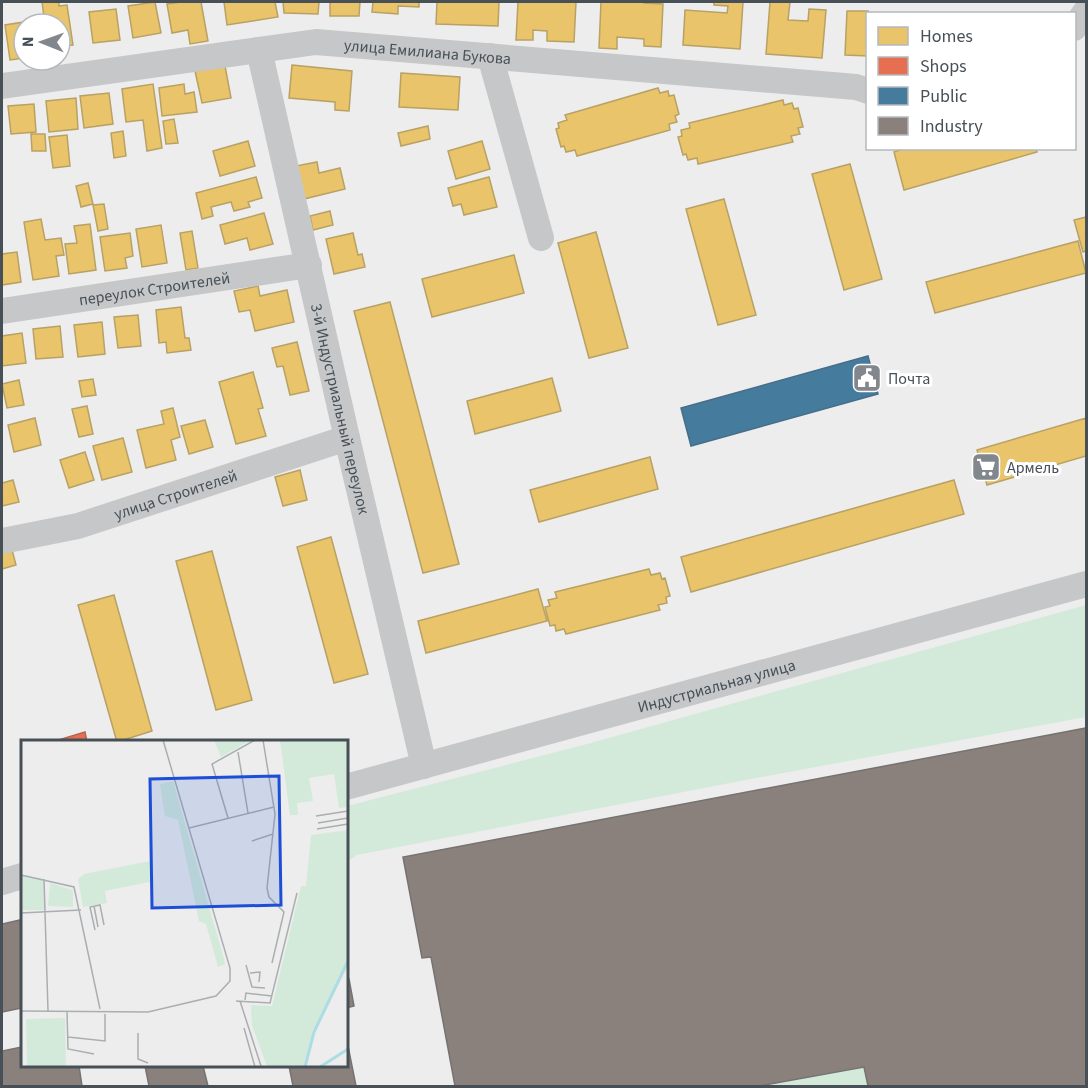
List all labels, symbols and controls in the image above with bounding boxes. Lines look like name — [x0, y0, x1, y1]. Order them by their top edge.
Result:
north arrow — [12, 12, 72, 72]
legend — [866, 12, 1076, 150]
text: Homes — [920, 24, 973, 49]
street label: улица Емилиана Букова — [343, 34, 512, 70]
text: N — [17, 36, 39, 47]
text: Shops — [920, 54, 967, 79]
text: Public — [920, 84, 967, 109]
text: Industry — [920, 114, 983, 139]
street label: переулок Строителей — [77, 267, 232, 311]
street label: 3-й Индустриальный переулок — [305, 301, 375, 517]
public building icon: Почта — [851, 362, 883, 394]
place label: Почта — [888, 368, 930, 390]
supermarket icon: Армель — [970, 451, 1002, 483]
place label: Армель — [1007, 457, 1059, 479]
street label: улица Строителей — [111, 465, 240, 525]
street label: Индустриальная улица — [635, 654, 798, 719]
inset map — [21, 740, 348, 1067]

